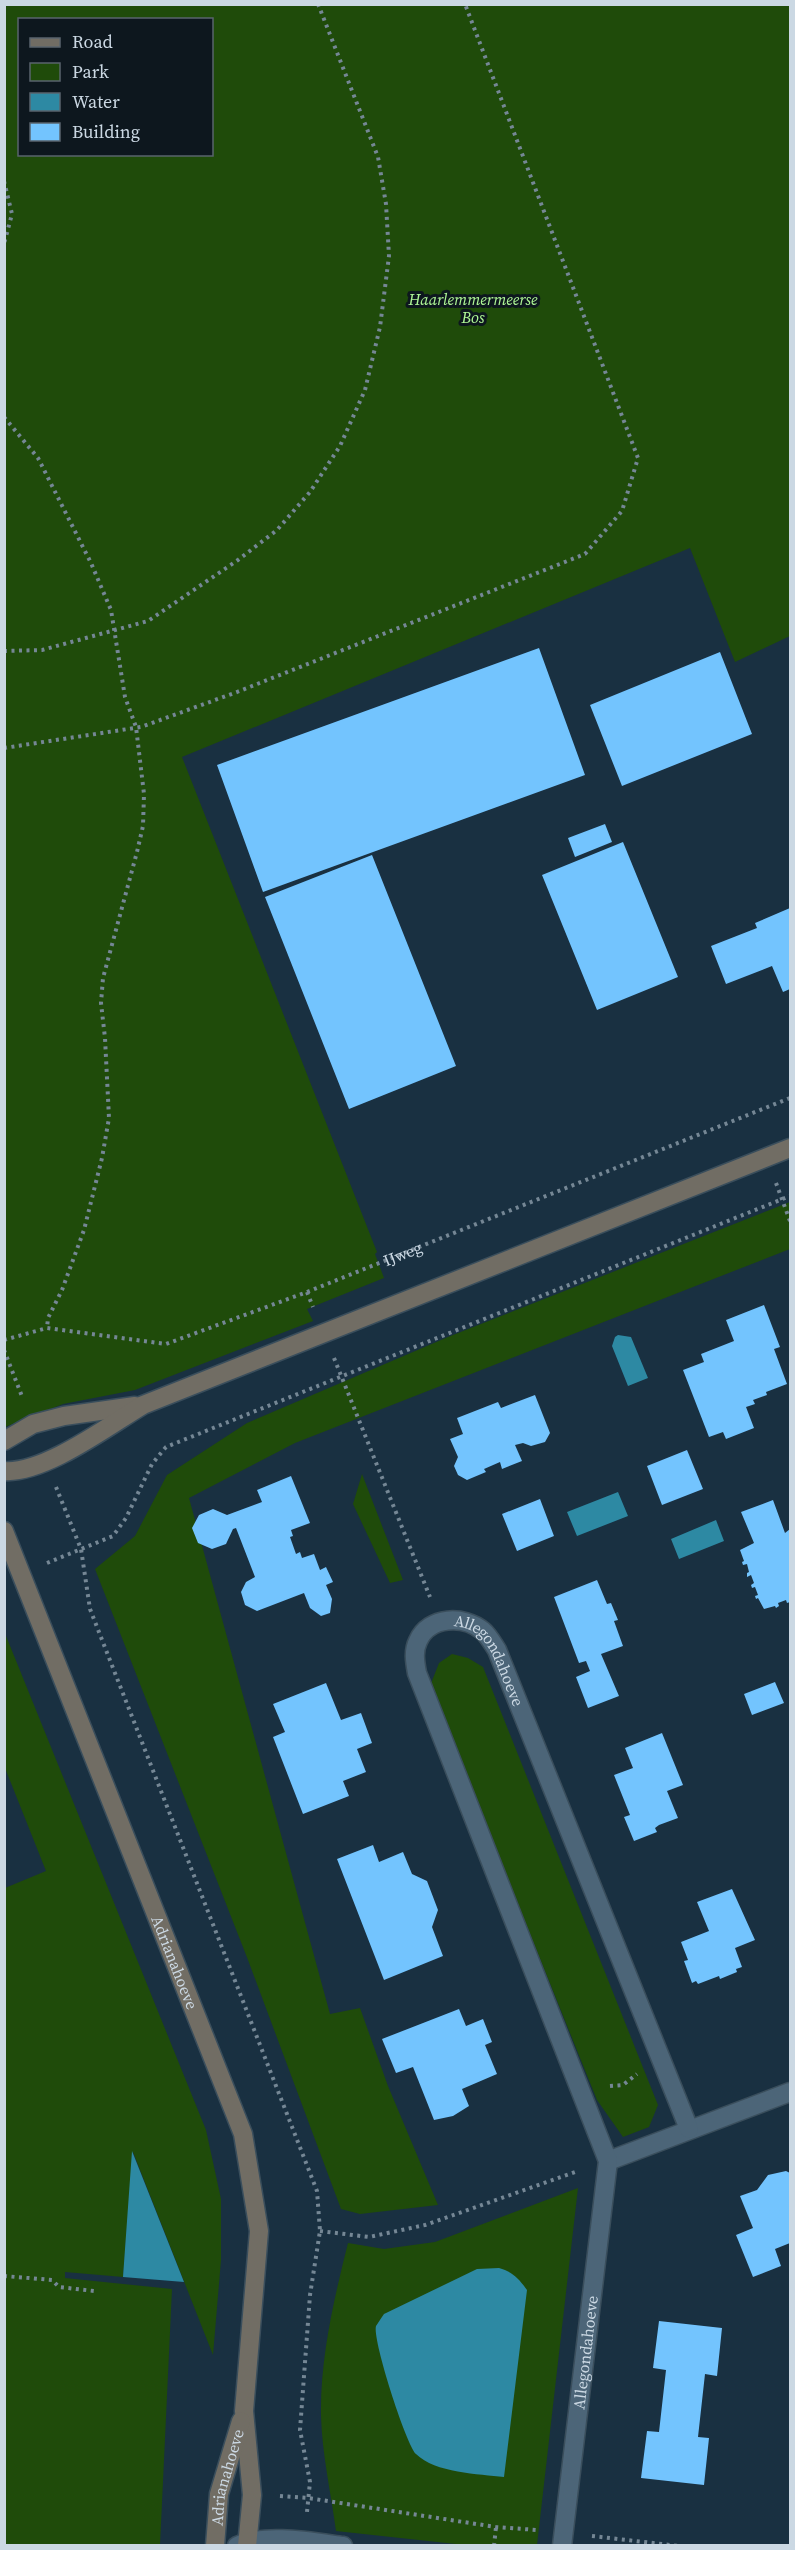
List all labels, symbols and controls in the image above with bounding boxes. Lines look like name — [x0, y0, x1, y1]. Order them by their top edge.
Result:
legend — [18, 18, 213, 156]
text: Road — [72, 29, 113, 54]
text: Park — [72, 59, 109, 84]
text: Water — [72, 89, 120, 114]
text: Building — [72, 119, 140, 144]
park label: Haarlemmermeerse Bos — [407, 288, 538, 328]
street label: IJweg — [380, 1236, 425, 1271]
street label: Allegondahoeve — [453, 1609, 529, 1710]
street label: Adrianahoeve — [146, 1912, 203, 2013]
street label: Allegondahoeve — [567, 2294, 603, 2411]
street label: Adrianahoeve — [206, 2426, 249, 2527]

